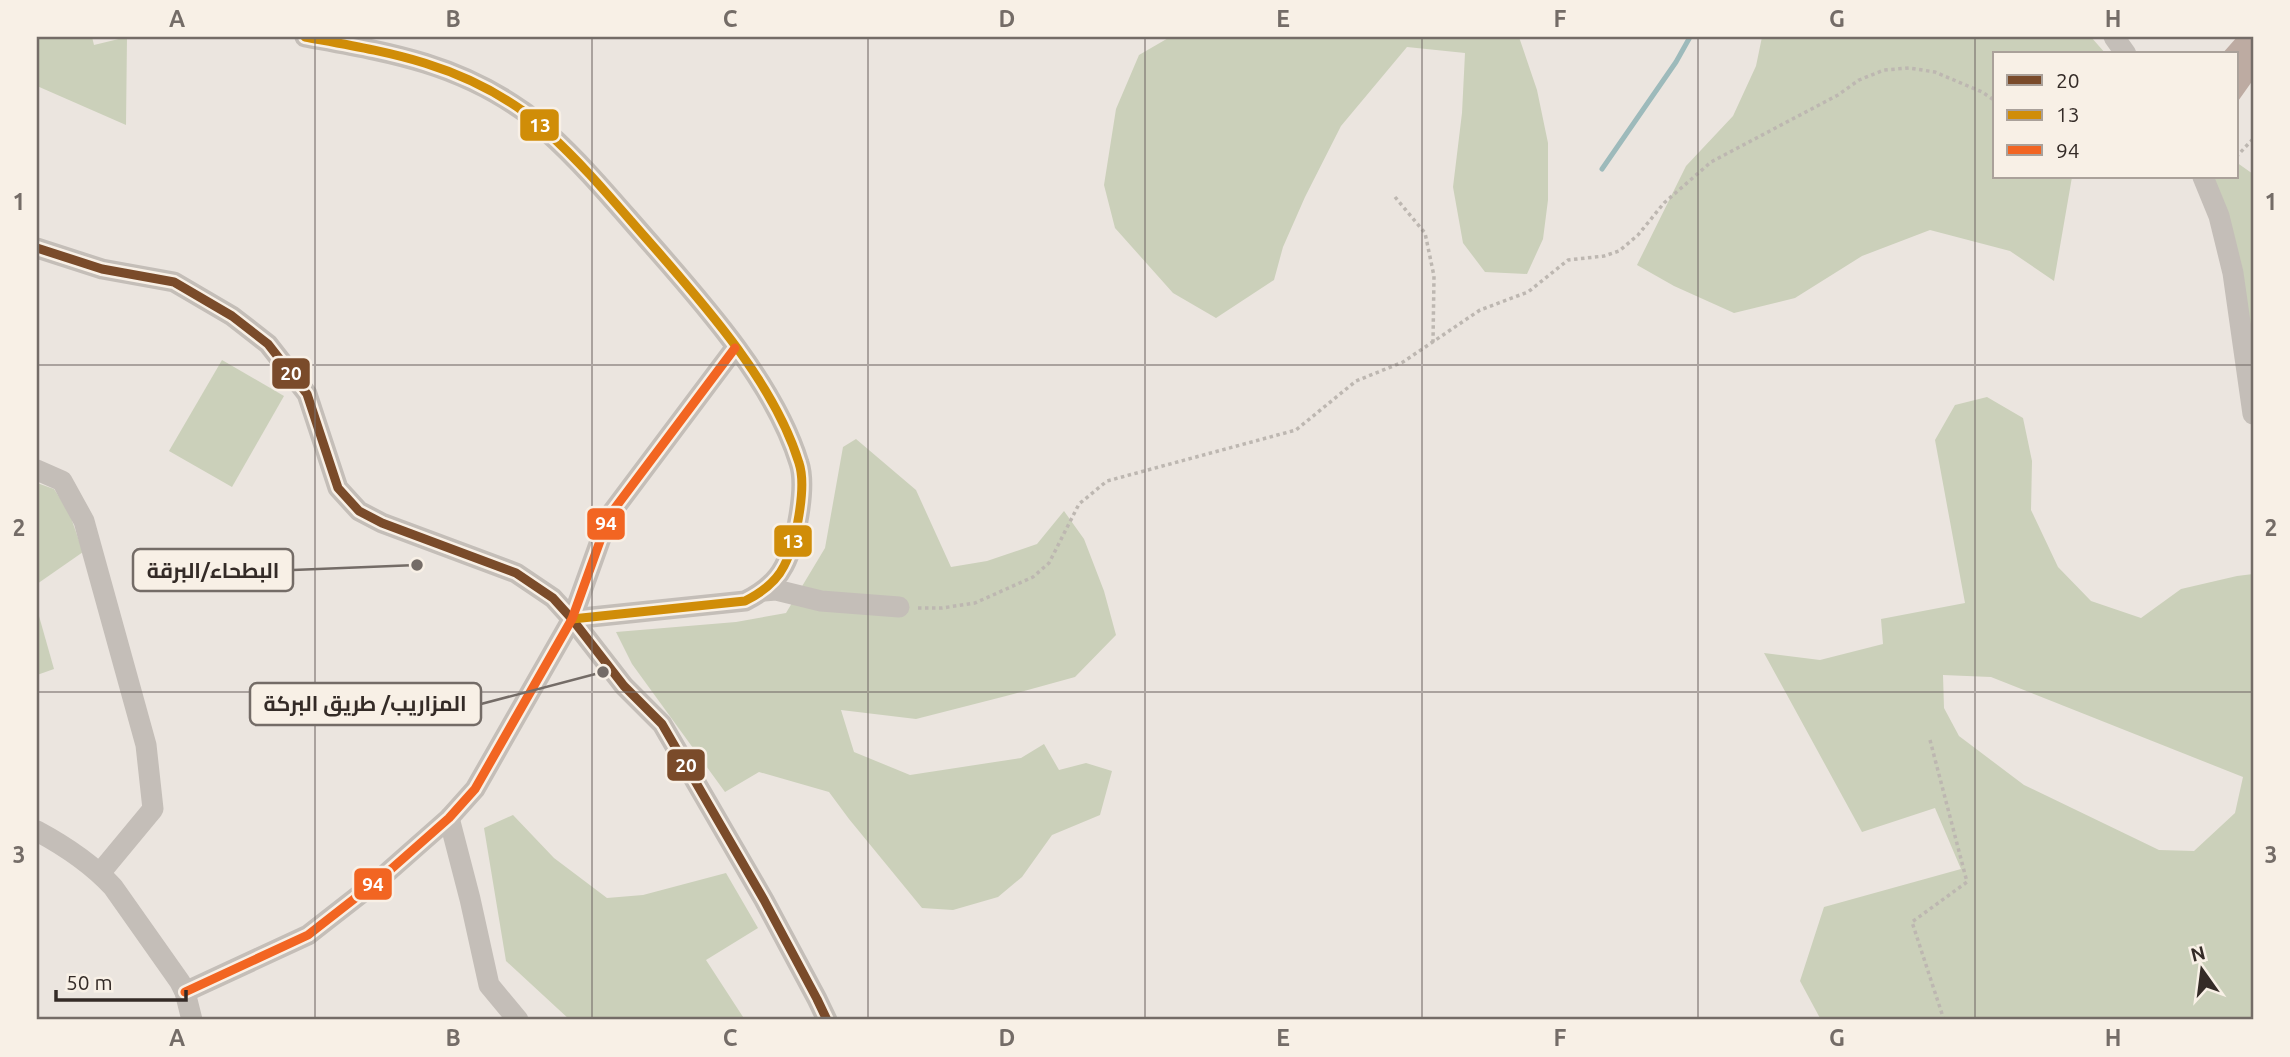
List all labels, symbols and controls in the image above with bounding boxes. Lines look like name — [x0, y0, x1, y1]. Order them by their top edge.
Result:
text: A — [169, 6, 185, 31]
text: B — [445, 6, 461, 31]
text: C — [723, 6, 738, 31]
text: D — [999, 6, 1015, 31]
text: E — [1276, 6, 1290, 31]
text: F — [1554, 6, 1567, 31]
text: G — [1829, 6, 1845, 31]
text: H — [2105, 6, 2121, 31]
legend — [1993, 52, 2238, 178]
text: 20 — [2056, 68, 2080, 92]
text: 13 — [2056, 102, 2080, 126]
line badge: 13 — [519, 108, 560, 142]
text: 13 — [529, 114, 551, 136]
text: 94 — [2056, 138, 2080, 162]
text: 1 — [13, 189, 25, 214]
text: 1 — [2265, 189, 2277, 214]
line badge: 20 — [271, 357, 311, 390]
text: 20 — [280, 362, 302, 384]
line badge: 94 — [586, 507, 626, 541]
text: 94 — [595, 512, 617, 534]
text: 2 — [13, 515, 25, 540]
text: 2 — [2265, 515, 2277, 540]
line badge: 13 — [773, 524, 813, 558]
text: 13 — [782, 530, 804, 552]
callout: البطحاء/البرقة — [133, 549, 293, 591]
text: البطحاء/البرقة — [147, 558, 279, 583]
callout: المزاريب/ طريق البركة — [250, 683, 481, 725]
text: المزاريب/ طريق البركة — [263, 691, 467, 717]
line badge: 20 — [666, 748, 706, 782]
text: 20 — [675, 754, 697, 776]
text: 3 — [13, 842, 25, 867]
text: 3 — [2265, 842, 2277, 867]
line badge: 94 — [353, 867, 393, 901]
text: 94 — [362, 873, 384, 895]
north arrow — [2168, 934, 2238, 1004]
text: N — [2188, 941, 2207, 966]
scale bar — [56, 959, 186, 1003]
text: 50 m — [66, 970, 113, 994]
text: A — [169, 1025, 185, 1050]
text: B — [445, 1025, 461, 1050]
text: C — [723, 1025, 738, 1050]
text: D — [999, 1025, 1015, 1050]
text: E — [1276, 1025, 1290, 1050]
text: F — [1554, 1025, 1567, 1050]
text: G — [1829, 1025, 1845, 1050]
text: H — [2105, 1025, 2121, 1050]

